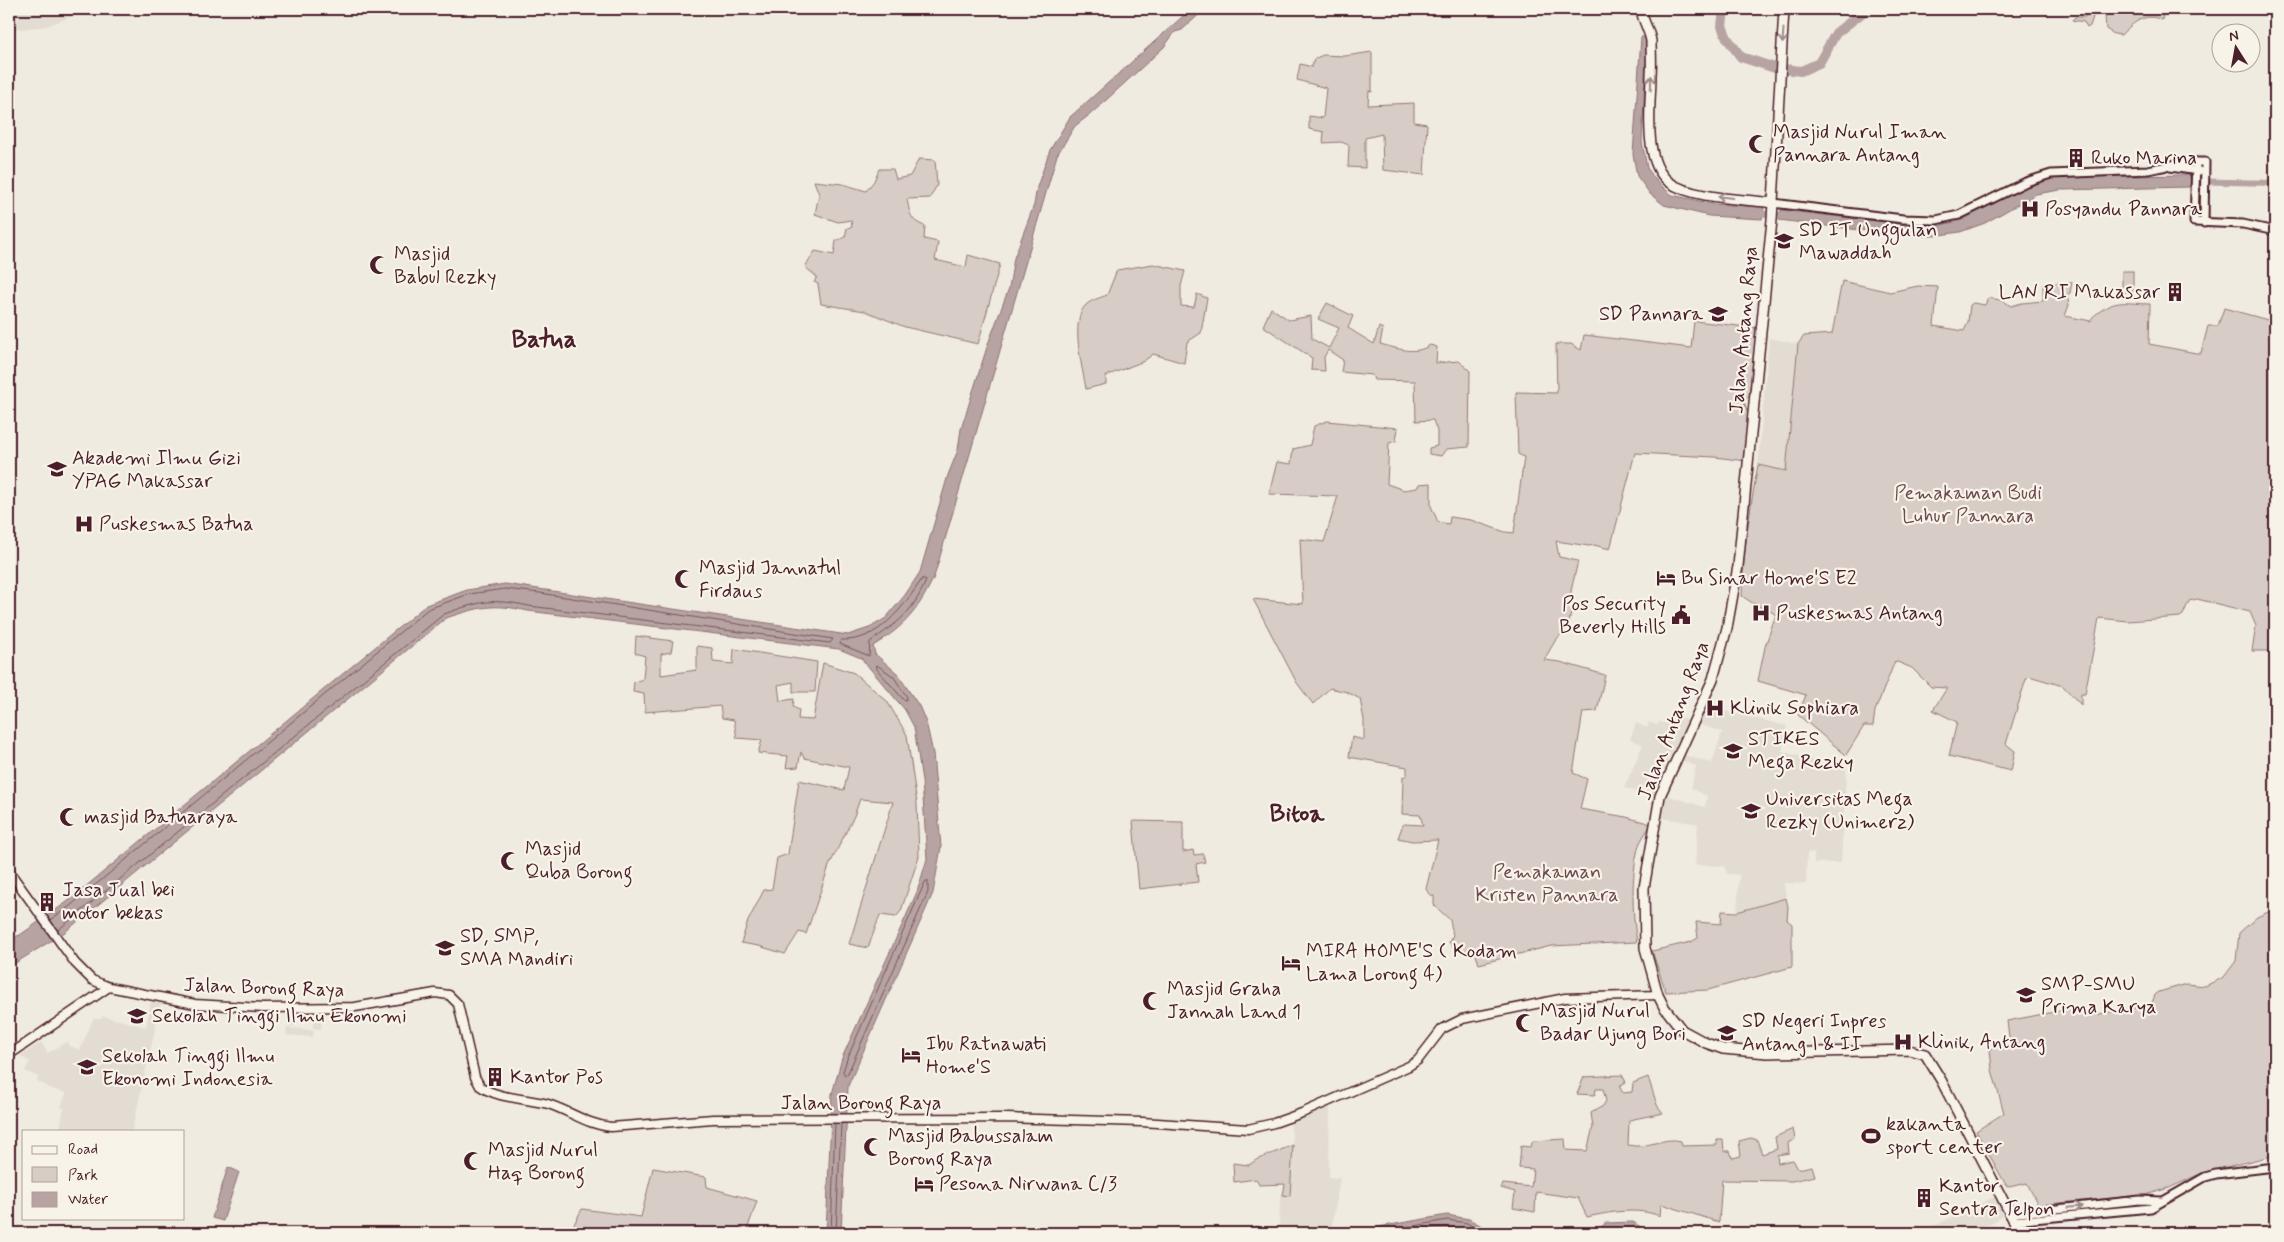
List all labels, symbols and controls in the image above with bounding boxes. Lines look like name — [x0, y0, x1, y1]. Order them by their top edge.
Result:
north arrow — [2212, 22, 2262, 72]
text: N — [2227, 26, 2240, 46]
one-way arrow — [1778, 28, 1788, 44]
one-way arrow — [1646, 76, 1656, 92]
place label: Masjid Nurul Iman Pannara Antang — [1773, 119, 1947, 169]
mosque icon: Masjid Nurul Iman Pannara Antang — [1747, 133, 1769, 155]
place label: Ruko Marina — [2091, 145, 2197, 172]
building icon: Ruko Marina — [2065, 147, 2087, 169]
one-way arrow — [1717, 192, 1733, 202]
place label: Posyandu Pannara — [2045, 196, 2203, 223]
hospital icon: Posyandu Pannara — [2019, 198, 2041, 220]
place label: SD IT Unggulan Mawaddah — [1799, 217, 1937, 267]
school or university icon: SD IT Unggulan Mawaddah — [1773, 230, 1795, 252]
place label: Masjid Babul Rezky — [394, 241, 496, 291]
street label: Jalan Antang Raya — [1723, 245, 1765, 415]
mosque icon: Masjid Babul Rezky — [368, 254, 390, 276]
place label: LAN RI Makassar — [1999, 279, 2161, 306]
building icon: LAN RI Makassar — [2164, 281, 2186, 303]
place label: SD Pannara — [1599, 301, 1704, 328]
school or university icon: SD Pannara — [1707, 303, 1729, 325]
district label: Batua — [511, 324, 577, 357]
place label: Akademi Ilmu Gizi YPAG Makassar — [72, 445, 241, 495]
school or university icon: Akademi Ilmu Gizi YPAG Makassar — [46, 458, 68, 480]
park label: Pemakaman Budi Luhur Pannara — [1894, 480, 2042, 530]
place label: Puskesmas Batua — [99, 511, 253, 538]
hospital icon: Puskesmas Batua — [73, 513, 95, 535]
place label: Masjid Jannatul Firdaus — [699, 555, 841, 605]
place label: Bu Sinar Home'S E2 — [1681, 565, 1857, 592]
hotel icon: Bu Sinar Home'S E2 — [1655, 567, 1677, 589]
mosque icon: Masjid Jannatul Firdaus — [673, 568, 695, 590]
place label: Pos Security Beverly Hills — [1559, 591, 1666, 641]
place label: Puskesmas Antang — [1776, 600, 1943, 627]
hospital icon: Puskesmas Antang — [1750, 602, 1772, 624]
public building icon: Pos Security Beverly Hills — [1670, 604, 1692, 626]
street label: Jalan Antang Raya — [1631, 638, 1717, 804]
place label: Klinik Sophiara — [1730, 695, 1859, 722]
hospital icon: Klinik Sophiara — [1704, 697, 1726, 719]
place label: STIKES Mega Rezky — [1748, 726, 1854, 778]
school or university icon: STIKES Mega Rezky — [1722, 740, 1744, 762]
place label: Universitas Mega Rezky (Unimerz) — [1766, 786, 1914, 836]
district label: Bitoa — [1270, 798, 1325, 831]
school or university icon: Universitas Mega Rezky (Unimerz) — [1740, 800, 1762, 822]
place label: masjid Batuaraya — [84, 804, 238, 831]
mosque icon: masjid Batuaraya — [58, 806, 80, 828]
place label: Masjid Quba Borong — [525, 836, 633, 888]
mosque icon: Masjid Quba Borong — [499, 850, 521, 872]
park label: Pemakaman Kristen Pannara — [1475, 859, 1619, 909]
place label: Jasa Jual bei motor bekas — [62, 877, 175, 927]
building icon: Jasa Jual bei motor bekas — [36, 891, 58, 913]
place label: SD, SMP, SMA Mandiri — [460, 923, 573, 973]
school or university icon: SD, SMP, SMA Mandiri — [434, 937, 456, 959]
place label: MIRA HOME'S ( Kodam Lama Lorong 4) — [1306, 938, 1517, 990]
hotel icon: MIRA HOME'S ( Kodam Lama Lorong 4) — [1280, 952, 1302, 974]
place label: SMP-SMU Prima Karya — [2041, 971, 2157, 1021]
street label: Jalan Borong Raya — [183, 972, 345, 1006]
place label: Masjid Graha Jannah Land 1 — [1167, 976, 1301, 1026]
school or university icon: SMP-SMU Prima Karya — [2015, 984, 2037, 1006]
mosque icon: Masjid Graha Jannah Land 1 — [1141, 990, 1163, 1012]
place label: Masjid Nurul Badar Ujung Bori — [1540, 998, 1686, 1049]
place label: Sekolah Tinggi Ilmu Ekonomi — [152, 1003, 407, 1032]
school or university icon: Sekolah Tinggi Ilmu Ekonomi — [126, 1005, 148, 1027]
place label: SD Negeri Inpres Antang I & II — [1742, 1008, 1886, 1058]
mosque icon: Masjid Nurul Badar Ujung Bori — [1514, 1012, 1536, 1034]
school or university icon: SD Negeri Inpres Antang I & II — [1716, 1022, 1738, 1044]
place label: Klinik, Antang — [1918, 1029, 2045, 1056]
place label: Ibu Ratnawati Home'S — [926, 1031, 1046, 1081]
hospital icon: Klinik, Antang — [1892, 1031, 1914, 1053]
place label: Sekolah Tinggi Ilmu Ekonomi Indonesia — [102, 1043, 274, 1093]
hotel icon: Ibu Ratnawati Home'S — [900, 1044, 922, 1066]
school or university icon: Sekolah Tinggi Ilmu Ekonomi Indonesia — [76, 1056, 98, 1078]
place label: Kantor Pos — [510, 1064, 603, 1091]
building icon: Kantor Pos — [484, 1066, 506, 1088]
street label: Jalan Borong Raya — [780, 1090, 942, 1119]
place label: kakanta sport center — [1886, 1111, 2002, 1161]
place label: Masjid Babussalam Borong Raya — [888, 1123, 1053, 1175]
sports icon: kakanta sport center — [1860, 1125, 1882, 1147]
legend — [22, 1130, 185, 1220]
mosque icon: Masjid Babussalam Borong Raya — [862, 1136, 884, 1158]
place label: Masjid Nurul Haq Borong — [488, 1137, 598, 1189]
text: Road — [68, 1140, 98, 1160]
mosque icon: Masjid Nurul Haq Borong — [462, 1150, 484, 1172]
text: Park — [68, 1166, 98, 1186]
place label: Pesona Nirwana C/3 — [939, 1171, 1117, 1198]
hotel icon: Pesona Nirwana C/3 — [913, 1173, 935, 1195]
place label: Kantor Sentra Telpon — [1939, 1173, 2055, 1223]
building icon: Kantor Sentra Telpon — [1913, 1187, 1935, 1209]
text: Water — [68, 1190, 108, 1210]
one-way arrow — [2067, 1202, 2083, 1212]

